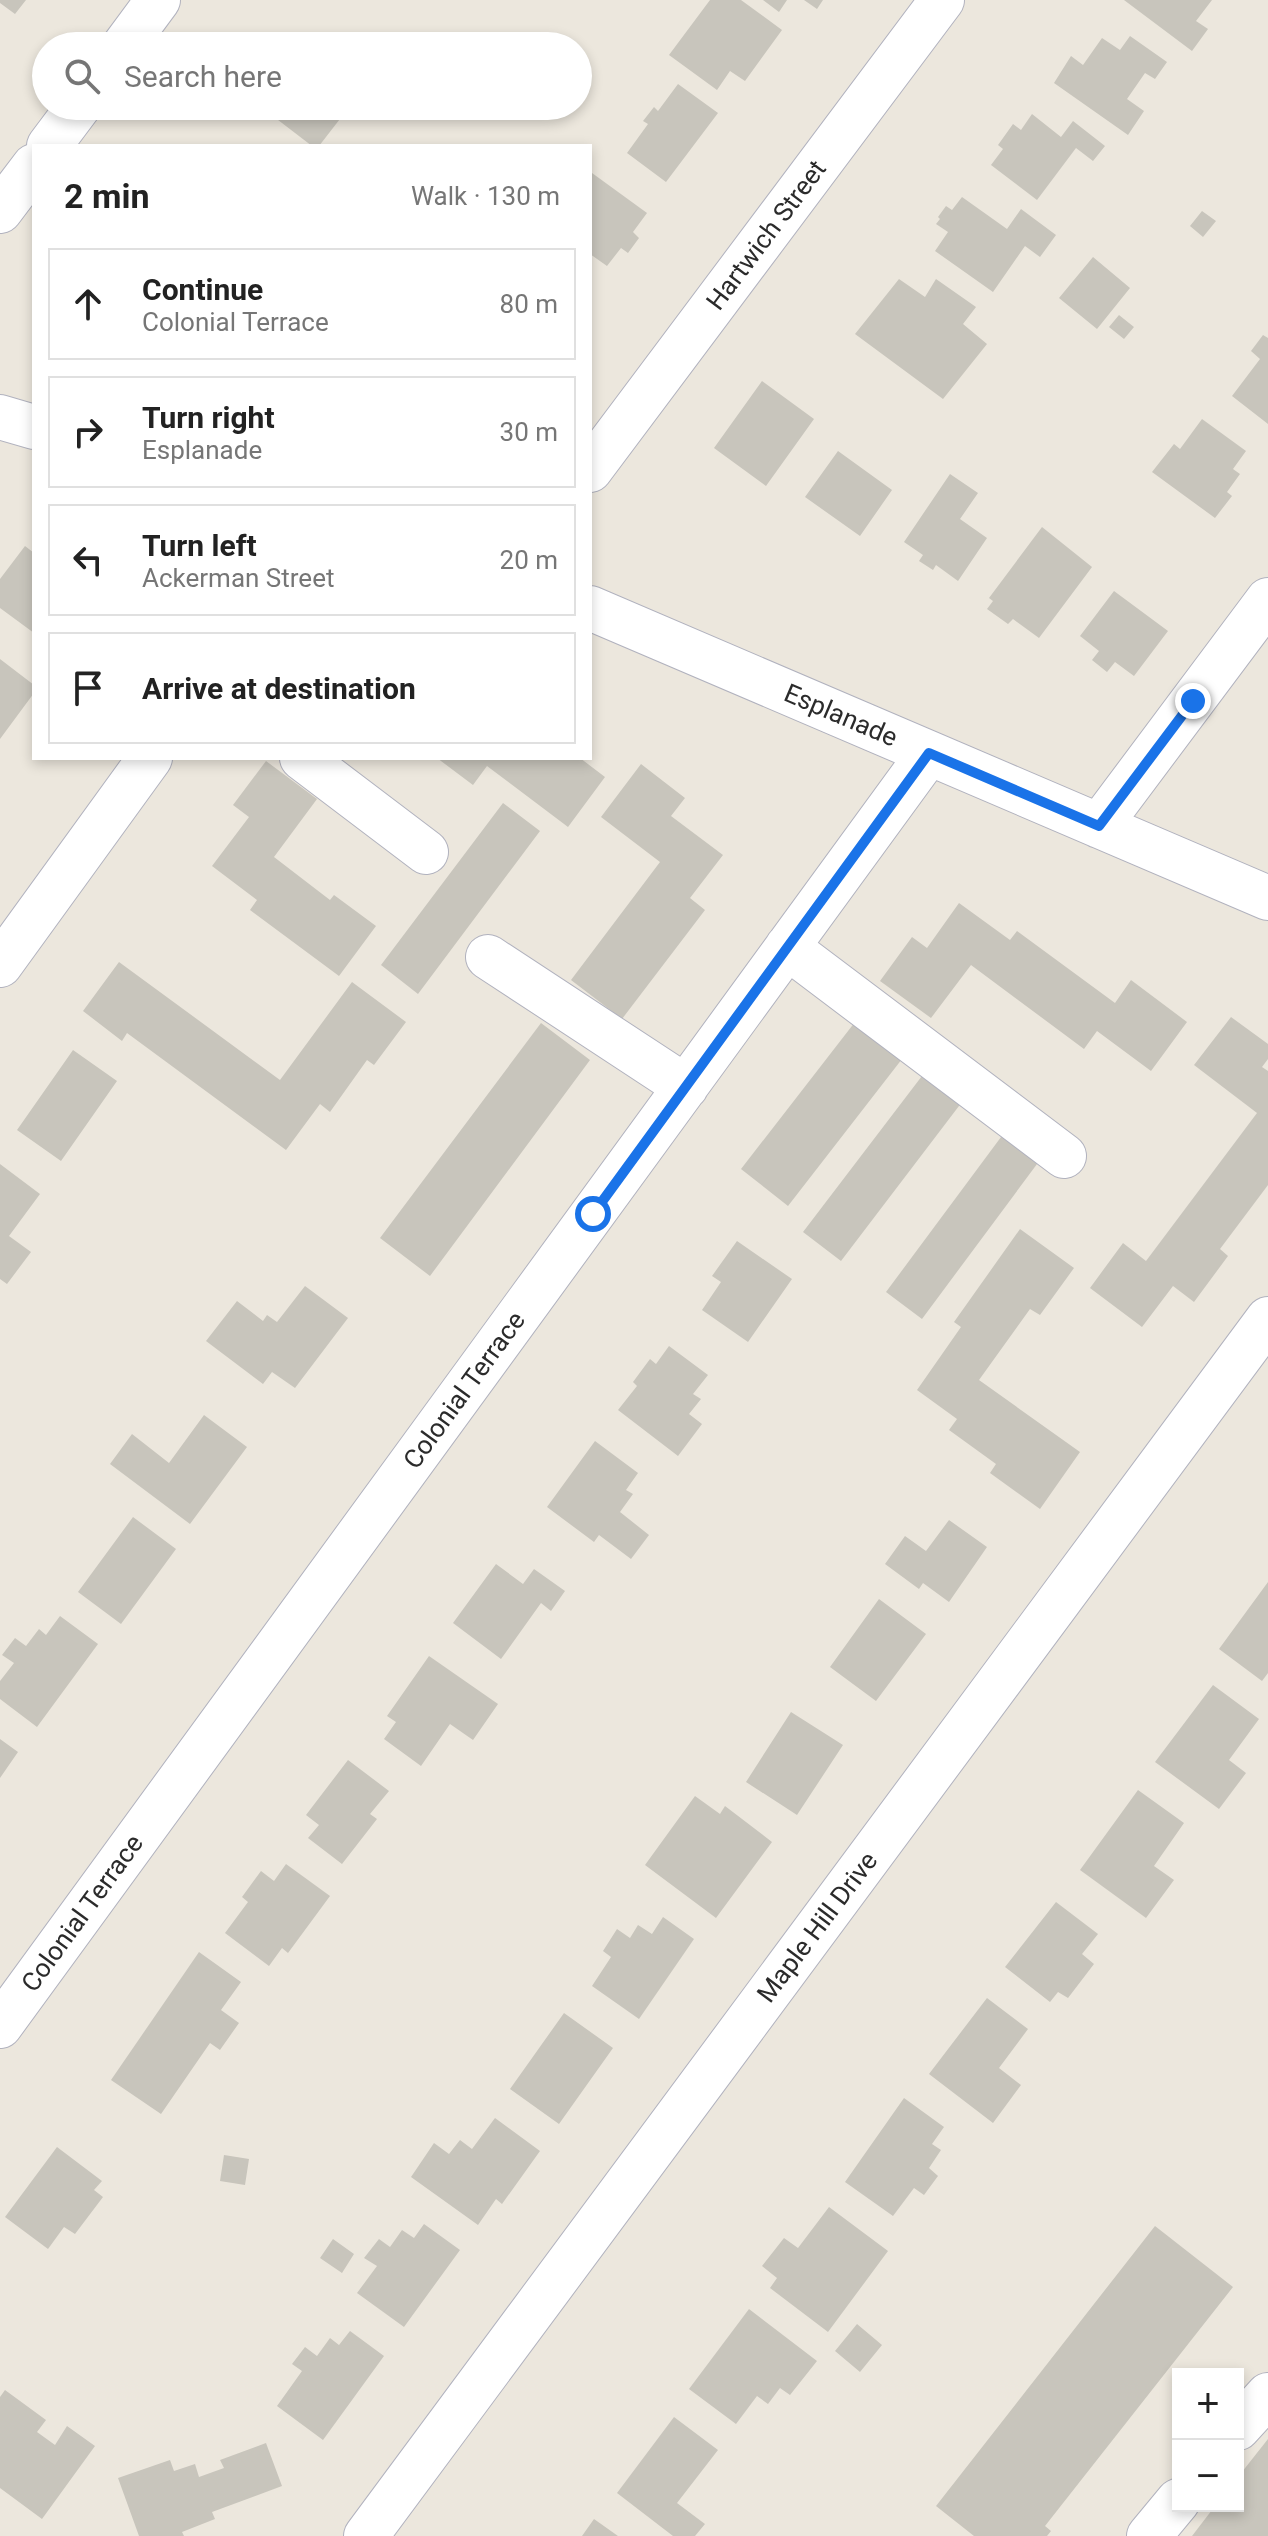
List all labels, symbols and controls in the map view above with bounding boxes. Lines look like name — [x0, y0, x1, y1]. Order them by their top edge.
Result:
search box — [32, 32, 592, 120]
icon: search — [60, 54, 104, 98]
text: Search here — [124, 59, 282, 94]
street label: Hartwich Street — [700, 154, 832, 316]
text: 2 min — [64, 176, 149, 216]
text: Walk · 130 m — [411, 181, 560, 211]
text: Continue — [142, 272, 263, 307]
icon: ahead — [66, 282, 110, 326]
text: 80 m — [500, 289, 558, 319]
text: Colonial Terrace — [142, 307, 329, 337]
text: Turn right — [142, 400, 275, 435]
icon: right — [66, 410, 110, 454]
text: 30 m — [500, 417, 558, 447]
text: Esplanade — [142, 435, 262, 465]
text: Turn left — [142, 528, 257, 563]
icon: left — [66, 538, 110, 582]
text: 20 m — [500, 545, 558, 575]
text: Ackerman Street — [142, 563, 334, 593]
icon: arrive — [66, 666, 110, 710]
text: Arrive at destination — [142, 671, 416, 706]
street label: Esplanade — [780, 678, 902, 752]
route end — [1175, 683, 1211, 719]
route start — [575, 1196, 611, 1232]
street label: Colonial Terrace — [397, 1306, 531, 1474]
street label: Colonial Terrace — [15, 1829, 149, 1997]
street label: Maple Hill Drive — [751, 1846, 883, 2008]
map controls — [1172, 2368, 1244, 2512]
button: + — [1172, 2368, 1244, 2440]
button: − — [1172, 2440, 1244, 2512]

